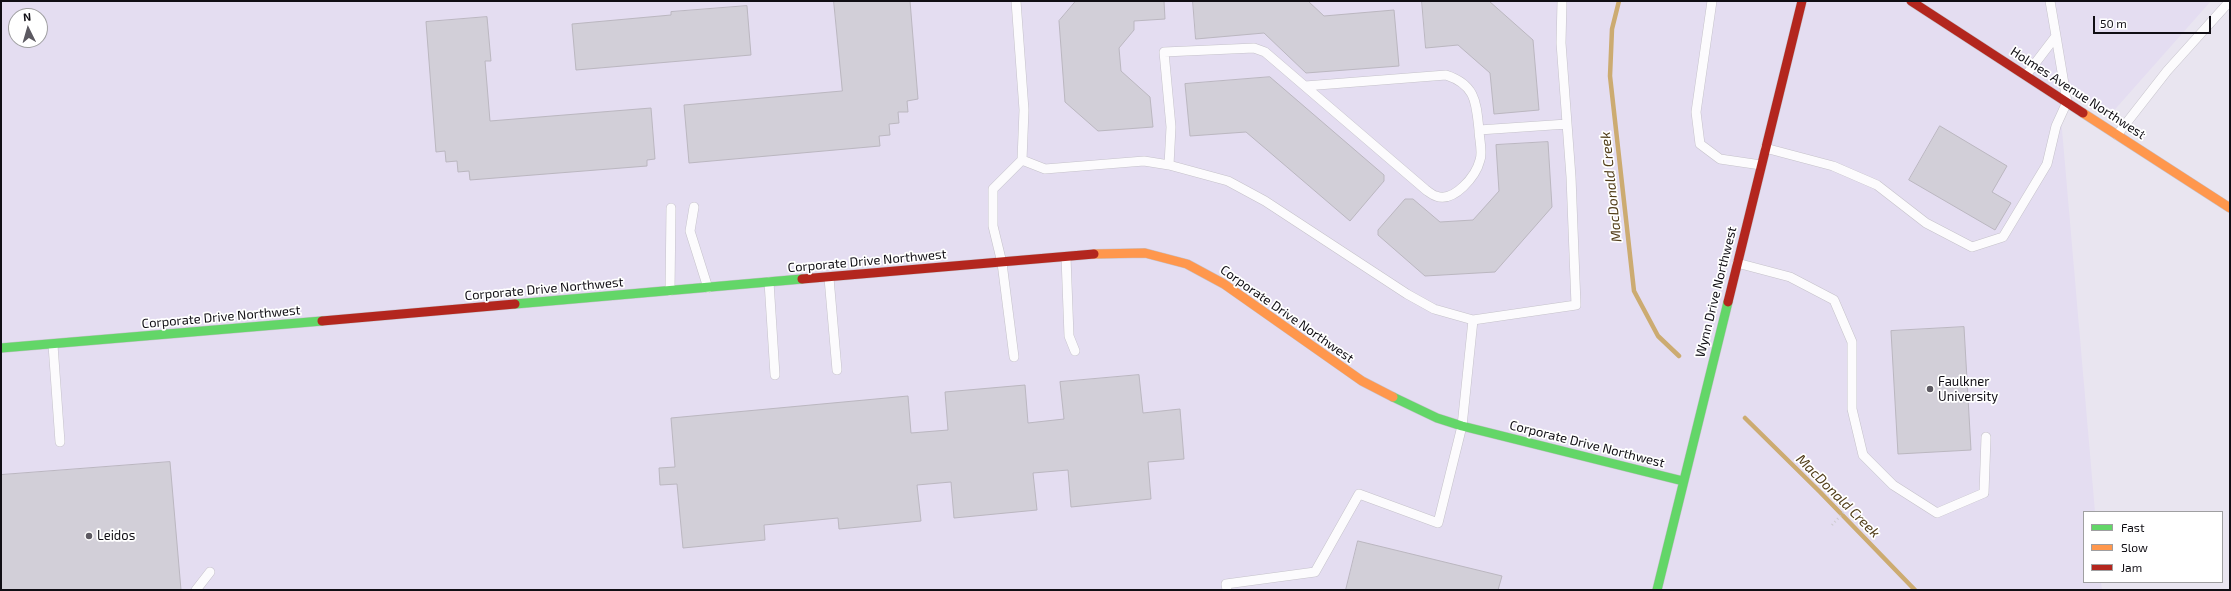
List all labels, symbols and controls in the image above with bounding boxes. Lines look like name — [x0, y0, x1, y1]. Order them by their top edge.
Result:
north arrow — [8, 8, 48, 48]
scale bar — [2095, 8, 2213, 34]
text: N — [22, 10, 32, 23]
text: 50 m — [2100, 16, 2127, 30]
street label: Holmes Avenue Northwest — [2008, 44, 2148, 142]
water label: MacDonald Creek — [1597, 131, 1625, 243]
street label: Wynn Drive Northwest — [1692, 225, 1740, 359]
street label: Corporate Drive Northwest — [787, 246, 947, 276]
street label: Corporate Drive Northwest — [1217, 262, 1357, 366]
street label: Corporate Drive Northwest — [464, 274, 624, 304]
street label: Corporate Drive Northwest — [141, 302, 301, 332]
place label: Faulkner University — [1938, 374, 1998, 405]
marker: Faulkner University — [1925, 384, 1935, 394]
street label: Corporate Drive Northwest — [1508, 417, 1666, 471]
water label: MacDonald Creek — [1793, 451, 1883, 541]
legend — [2083, 511, 2223, 583]
text: Fast — [2121, 520, 2144, 534]
place label: Leidos — [97, 528, 135, 544]
marker: Leidos — [84, 531, 94, 541]
text: Slow — [2121, 540, 2148, 554]
text: Jam — [2121, 560, 2142, 574]

